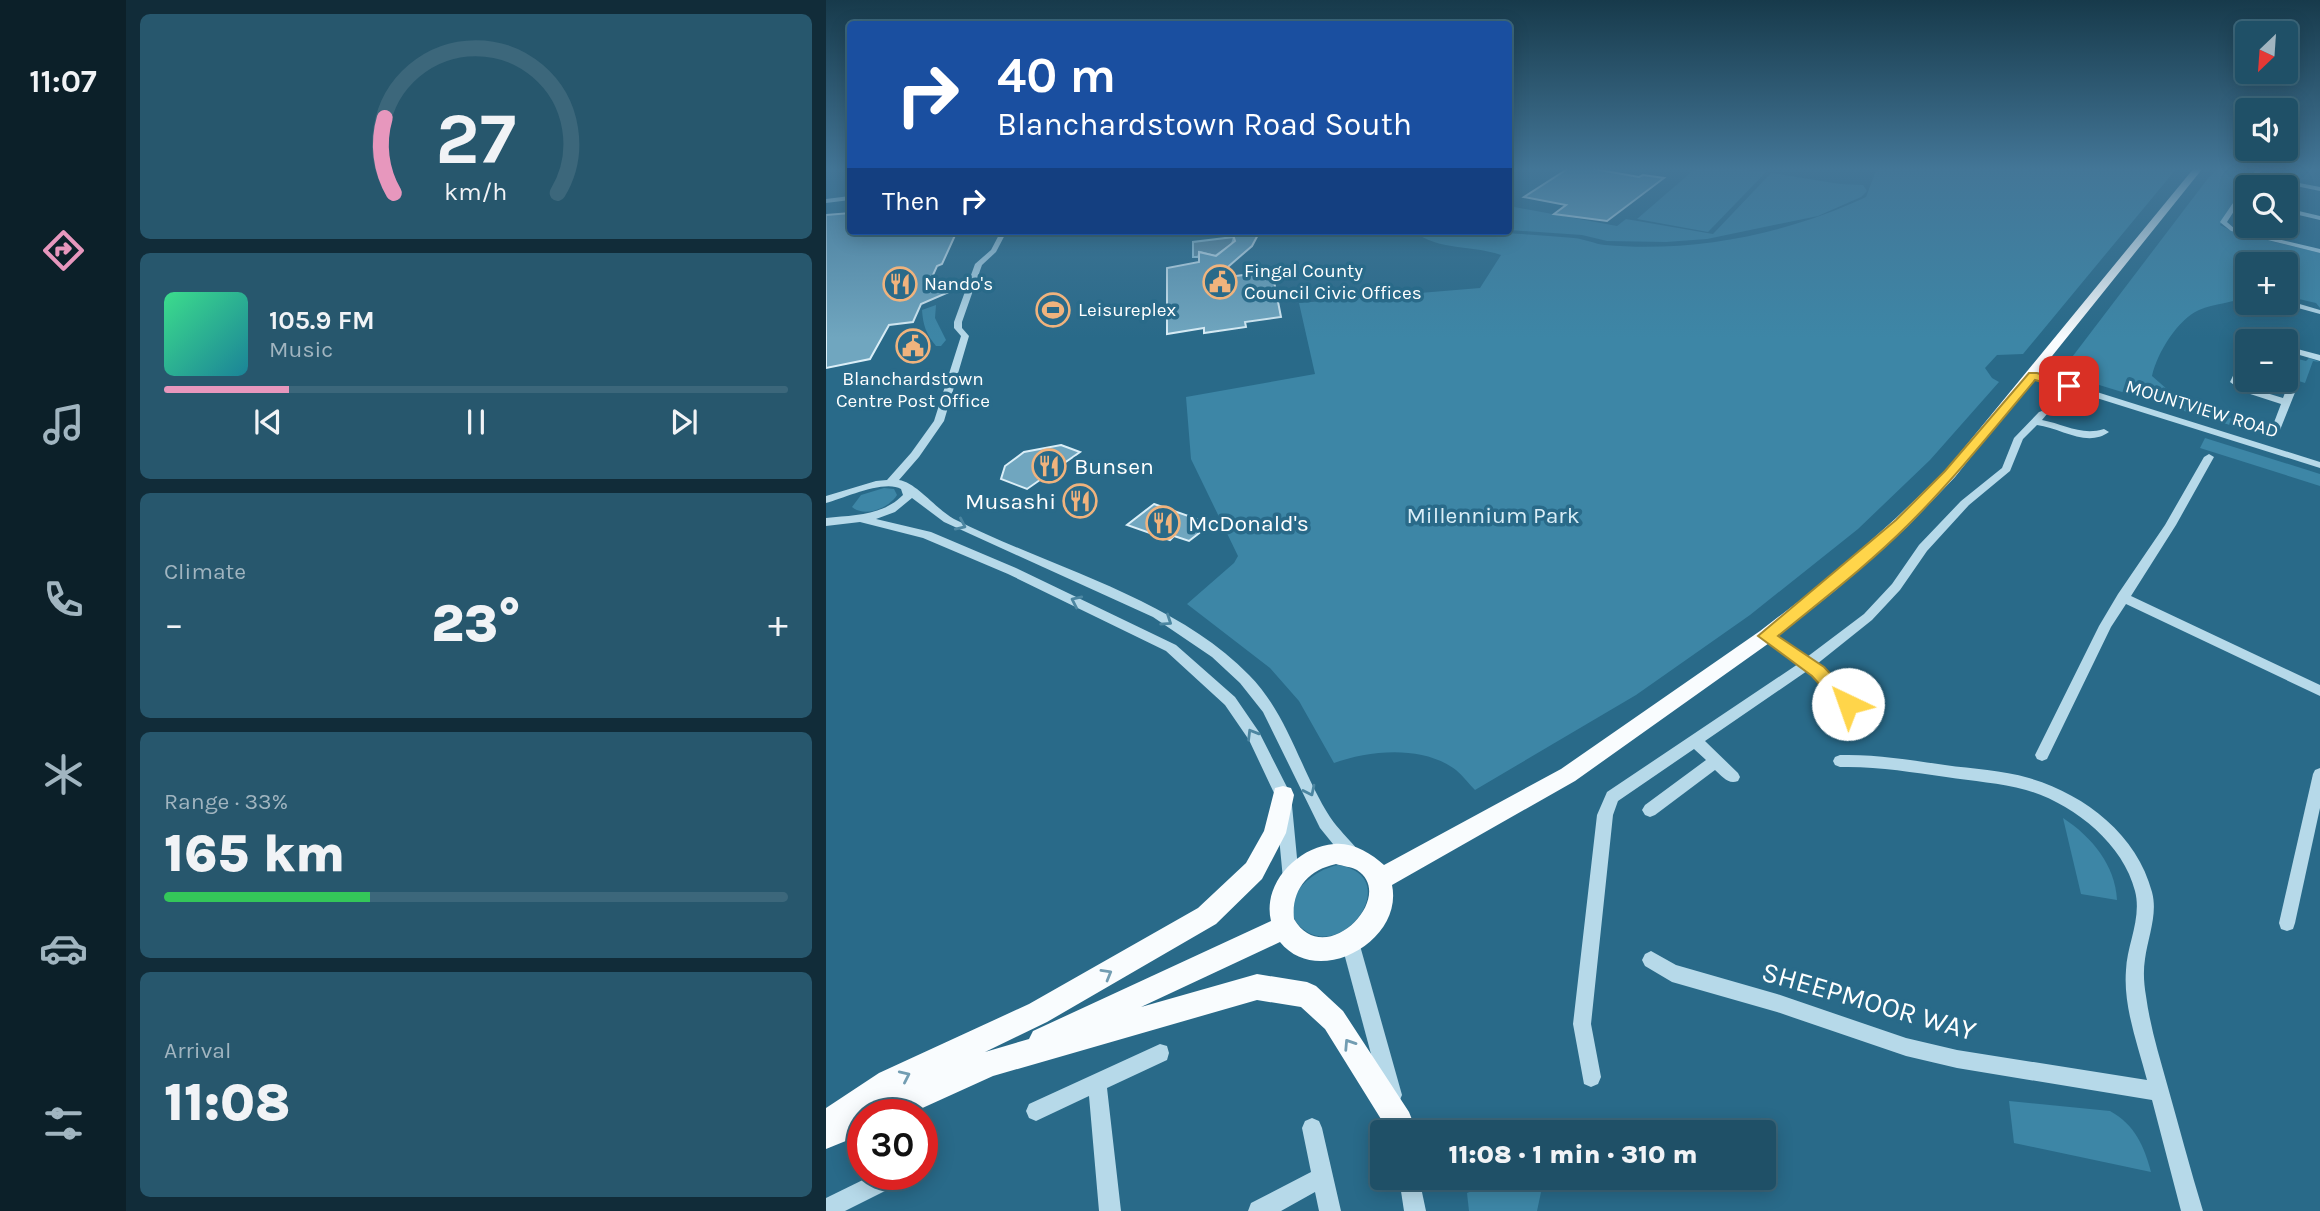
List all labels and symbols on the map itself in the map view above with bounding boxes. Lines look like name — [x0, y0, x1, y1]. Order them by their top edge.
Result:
north arrow — [2235, 21, 2298, 84]
place label: Fingal County Council Civic Offices — [1244, 260, 1422, 304]
public building icon: Fingal County Council Civic Offices — [1201, 263, 1239, 301]
restaurant icon: Nando's — [881, 265, 919, 303]
place label: Nando's — [924, 273, 993, 295]
sports icon: Leisureplex — [1034, 291, 1072, 329]
place label: Leisureplex — [1078, 299, 1177, 321]
public building icon: Blanchardstown Centre Post Office — [894, 327, 932, 365]
pin — [2039, 356, 2099, 416]
place label: Blanchardstown Centre Post Office — [836, 368, 990, 412]
street label: MOUNTVIEW ROAD — [2123, 375, 2281, 443]
restaurant icon: Bunsen — [1030, 447, 1068, 485]
place label: Bunsen — [1074, 453, 1154, 480]
restaurant icon: Musashi — [1061, 482, 1099, 520]
place label: Musashi — [965, 488, 1056, 515]
park label: Millennium Park — [1406, 502, 1580, 529]
restaurant icon: McDonald's — [1144, 504, 1182, 542]
place label: McDonald's — [1188, 510, 1309, 537]
one-way arrow — [953, 517, 966, 531]
one-way arrow — [1071, 595, 1083, 609]
one-way arrow — [1159, 613, 1172, 625]
position arrow — [1811, 667, 1885, 741]
one-way arrow — [1247, 729, 1260, 742]
one-way arrow — [1301, 784, 1315, 796]
street label: SHEEPMOOR WAY — [1758, 955, 1980, 1048]
one-way arrow — [1100, 969, 1113, 982]
one-way arrow — [1345, 1038, 1358, 1051]
one-way arrow — [897, 1070, 910, 1084]
speed limit sign: 30 — [847, 1099, 938, 1190]

